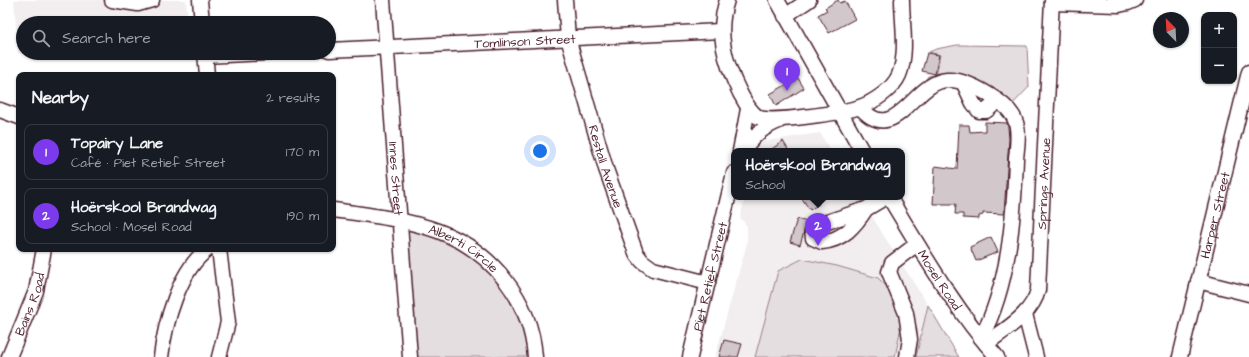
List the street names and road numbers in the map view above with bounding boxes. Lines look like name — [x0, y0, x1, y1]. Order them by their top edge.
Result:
street label: Tomlinson Street — [474, 30, 577, 53]
street label: Restall Avenue — [584, 123, 627, 211]
street label: Springs Avenue — [1033, 137, 1055, 230]
street label: Innes Street — [384, 141, 407, 217]
street label: Harper Street — [1196, 169, 1235, 260]
street label: Piet Retief Street — [689, 219, 732, 333]
street label: Alberti Circle — [426, 220, 502, 277]
street label: Mosel Road — [913, 246, 966, 314]
street label: Bains Road — [11, 271, 49, 339]

